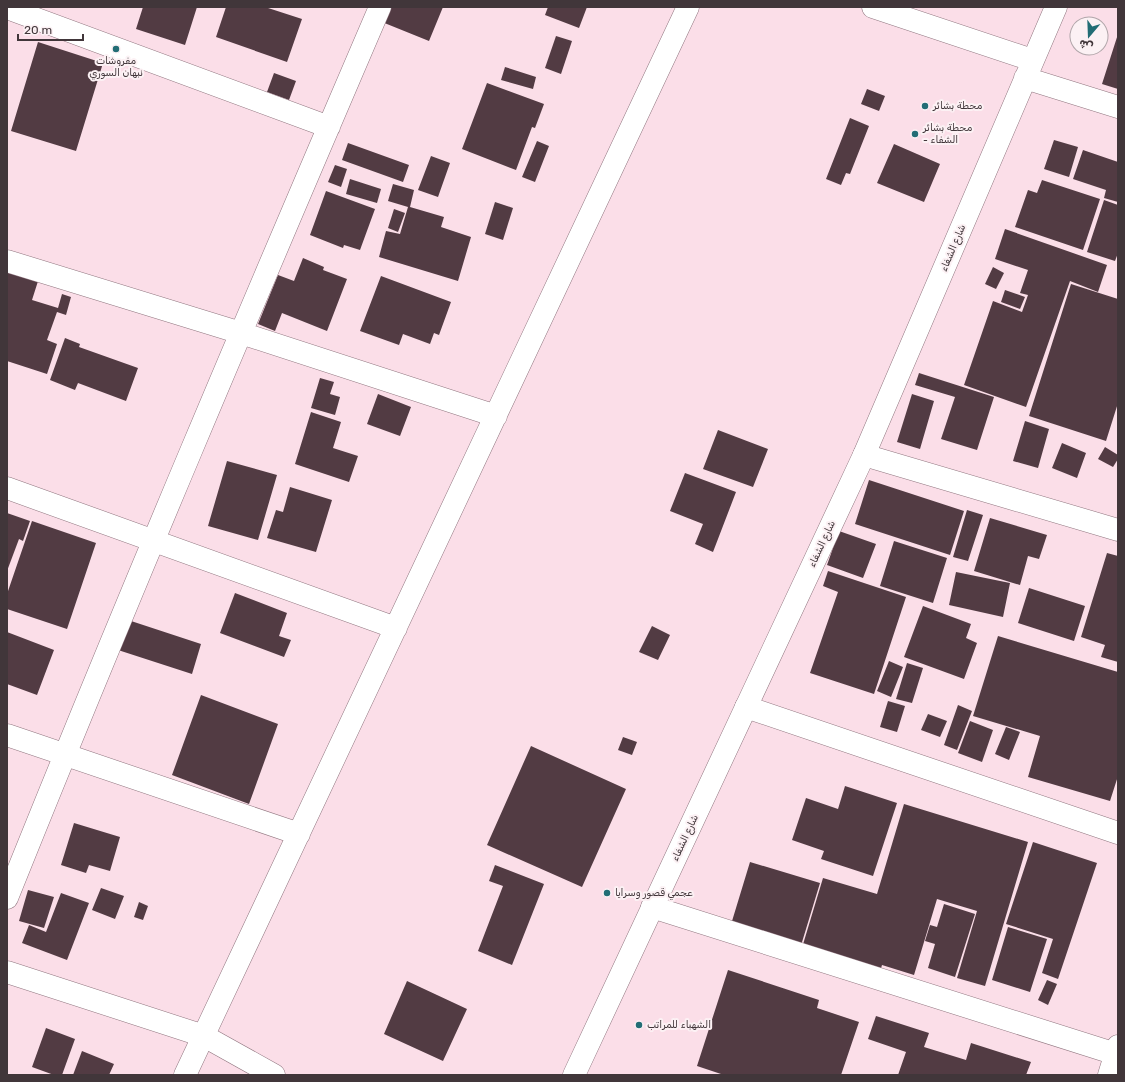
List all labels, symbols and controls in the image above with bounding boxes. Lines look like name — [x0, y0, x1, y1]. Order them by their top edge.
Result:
scale bar — [18, 16, 83, 42]
north arrow — [1069, 16, 1109, 56]
text: 20 m — [24, 23, 52, 37]
text: ش — [1077, 37, 1095, 53]
marker: مفروشات نبهان السوري — [111, 44, 121, 54]
place label: مفروشات نبهان السوري — [89, 55, 143, 80]
place label: محطة بشائر — [932, 100, 983, 112]
marker: محطة بشائر — [920, 101, 930, 111]
place label: محطة بشائر - الشفاء — [922, 122, 973, 146]
marker: محطة بشائر - الشفاء — [910, 129, 920, 139]
street label: شارع الشفاء — [938, 223, 969, 274]
street label: شارع الشفاء — [806, 519, 839, 570]
street label: شارع الشفاء — [669, 813, 702, 864]
place label: عجمي قصور وسرايا — [615, 887, 693, 901]
marker: عجمي قصور وسرايا — [602, 888, 612, 898]
place label: الشهباء للمراتب — [647, 1019, 711, 1031]
marker: الشهباء للمراتب — [634, 1020, 644, 1030]

